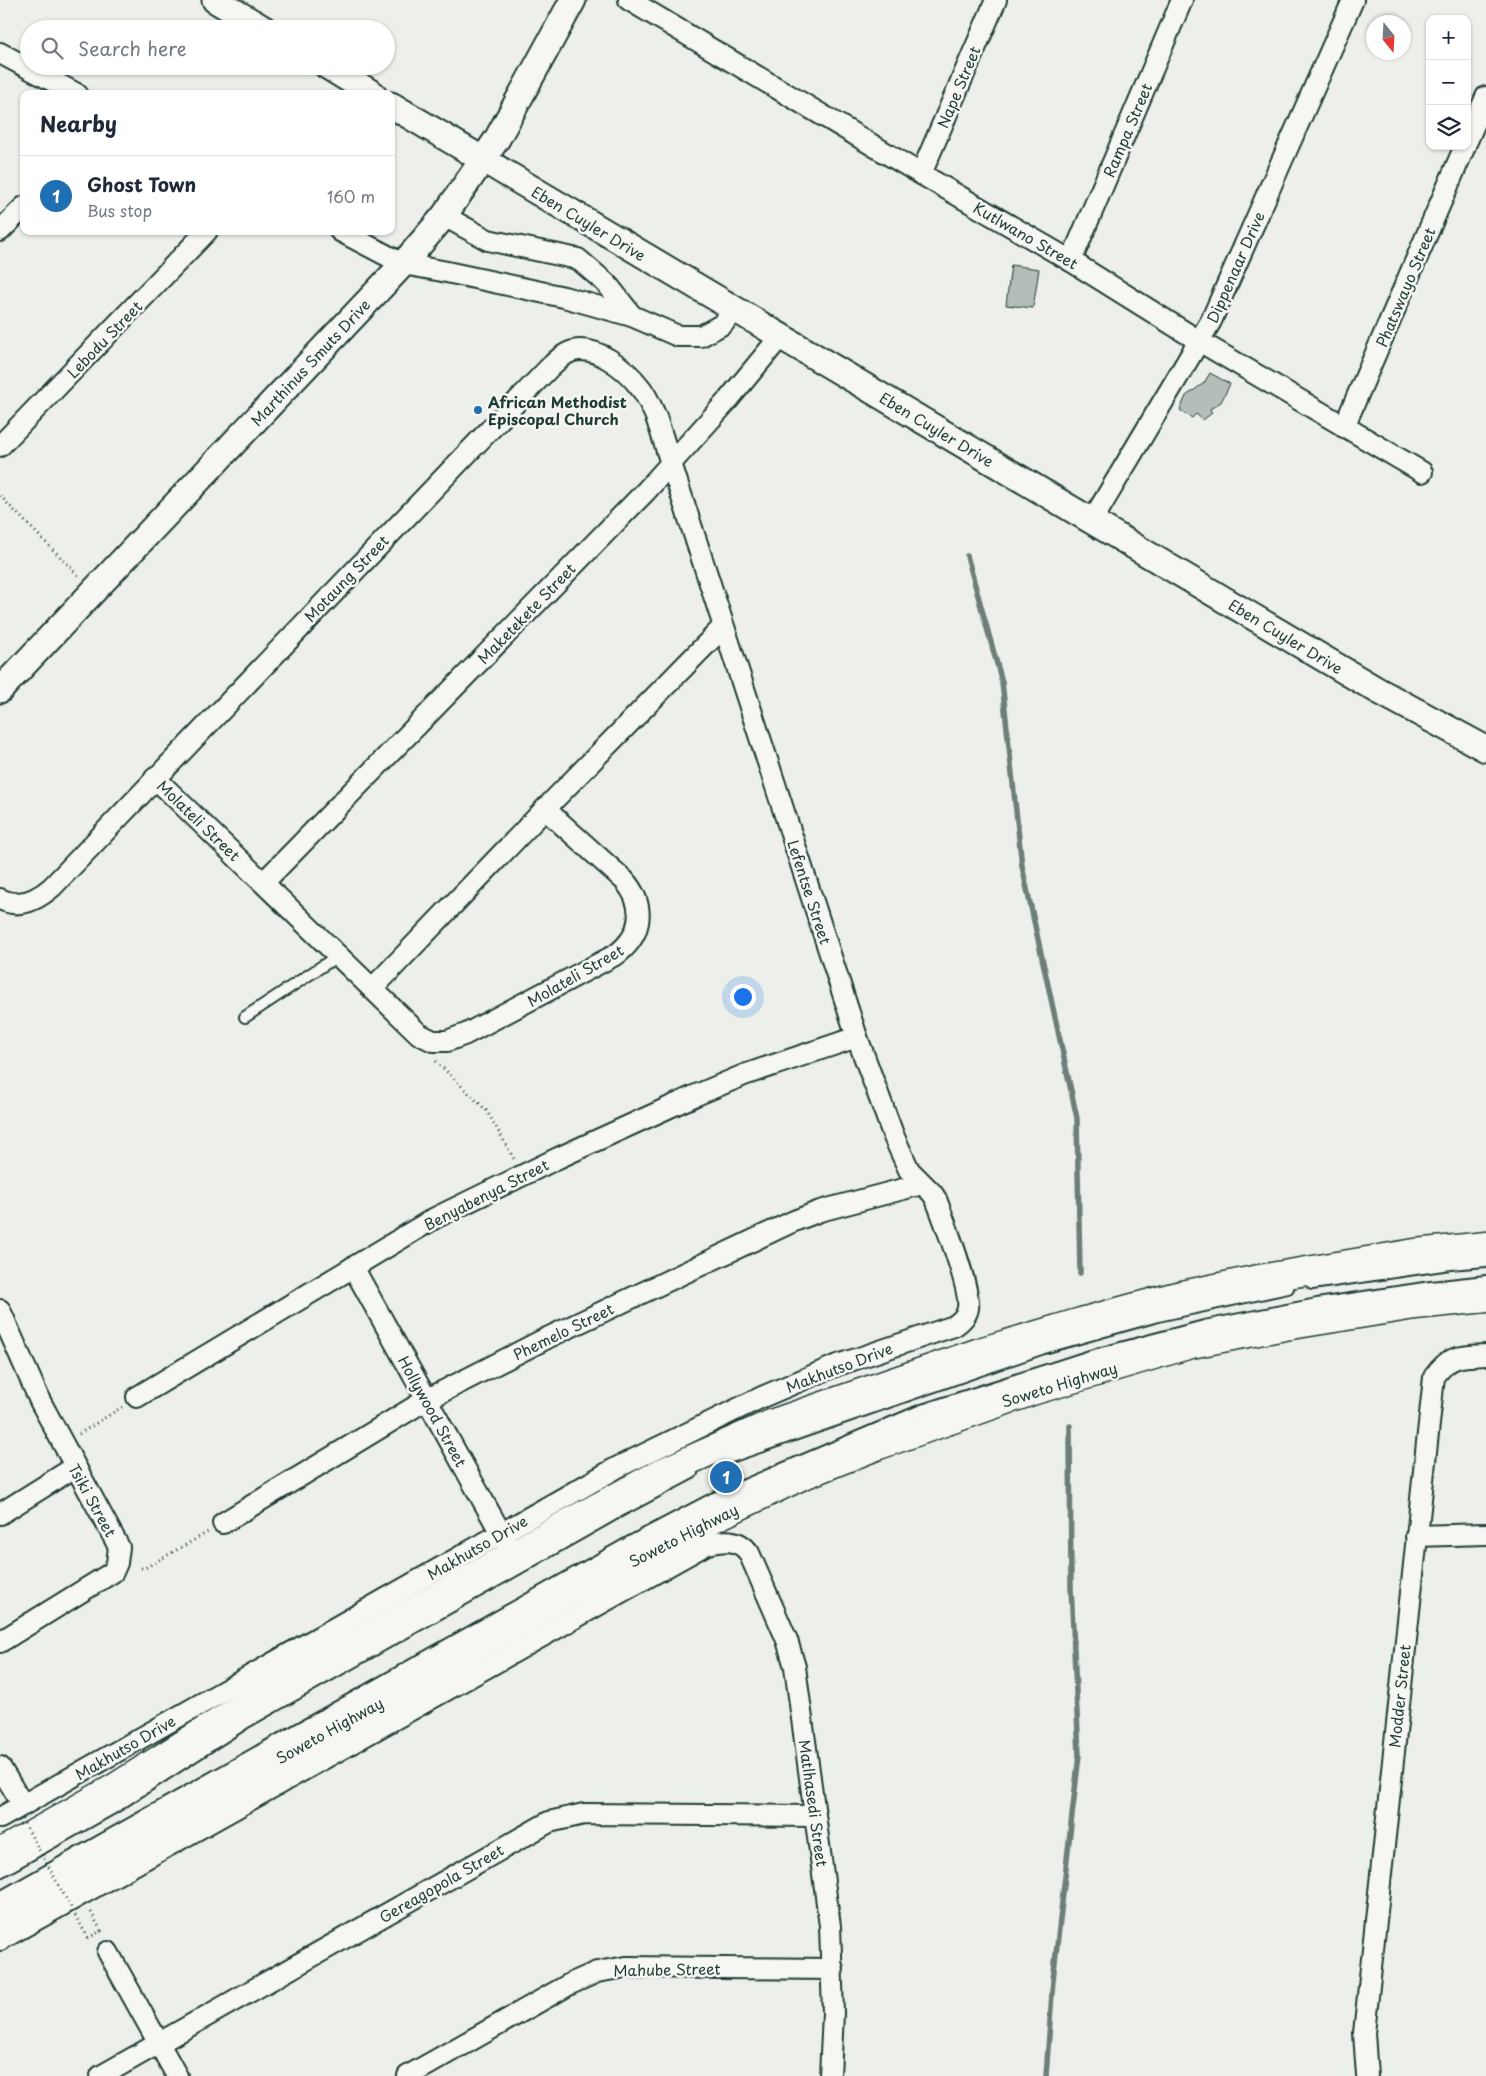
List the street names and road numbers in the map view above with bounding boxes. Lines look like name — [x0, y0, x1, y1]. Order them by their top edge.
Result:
street label: Nape Street — [930, 42, 986, 132]
street label: Rampa Street — [1097, 79, 1157, 181]
street label: Eben Cuyler Drive — [528, 180, 650, 266]
street label: Kutlwano Street — [969, 196, 1083, 274]
street label: Dippenaar Drive — [1200, 208, 1270, 326]
street label: Phatswayo Street — [1369, 224, 1441, 350]
street label: Marthinus Smuts Drive — [245, 293, 375, 431]
street label: Lebodu Street — [61, 295, 147, 383]
street label: Eben Cuyler Drive — [876, 386, 998, 472]
street label: Motaung Street — [298, 529, 394, 627]
street label: Maketekete Street — [472, 557, 580, 669]
street label: Eben Cuyler Drive — [1225, 593, 1347, 679]
street label: Molateli Street — [152, 774, 246, 866]
street label: Lefentse Street — [782, 837, 838, 947]
street label: Molateli Street — [523, 938, 627, 1012]
street label: Benyabenya Street — [420, 1153, 552, 1235]
street label: Phemelo Street — [509, 1297, 617, 1365]
street label: Makhutso Drive — [782, 1336, 896, 1398]
street label: Hollywood Street — [393, 1351, 473, 1471]
street label: Soweto Highway — [998, 1355, 1120, 1413]
street label: Tsiki Street — [63, 1459, 123, 1541]
street label: Soweto Highway — [624, 1498, 742, 1572]
street label: Makhutso Drive — [423, 1509, 532, 1585]
street label: Modder Street — [1382, 1643, 1416, 1749]
street label: Soweto Highway — [271, 1691, 387, 1769]
street label: Makhutso Drive — [71, 1709, 180, 1785]
street label: Matlhasedi Street — [794, 1738, 834, 1868]
street label: Gereagopola Street — [374, 1838, 508, 1928]
street label: Mahube Street — [613, 1957, 721, 1981]

